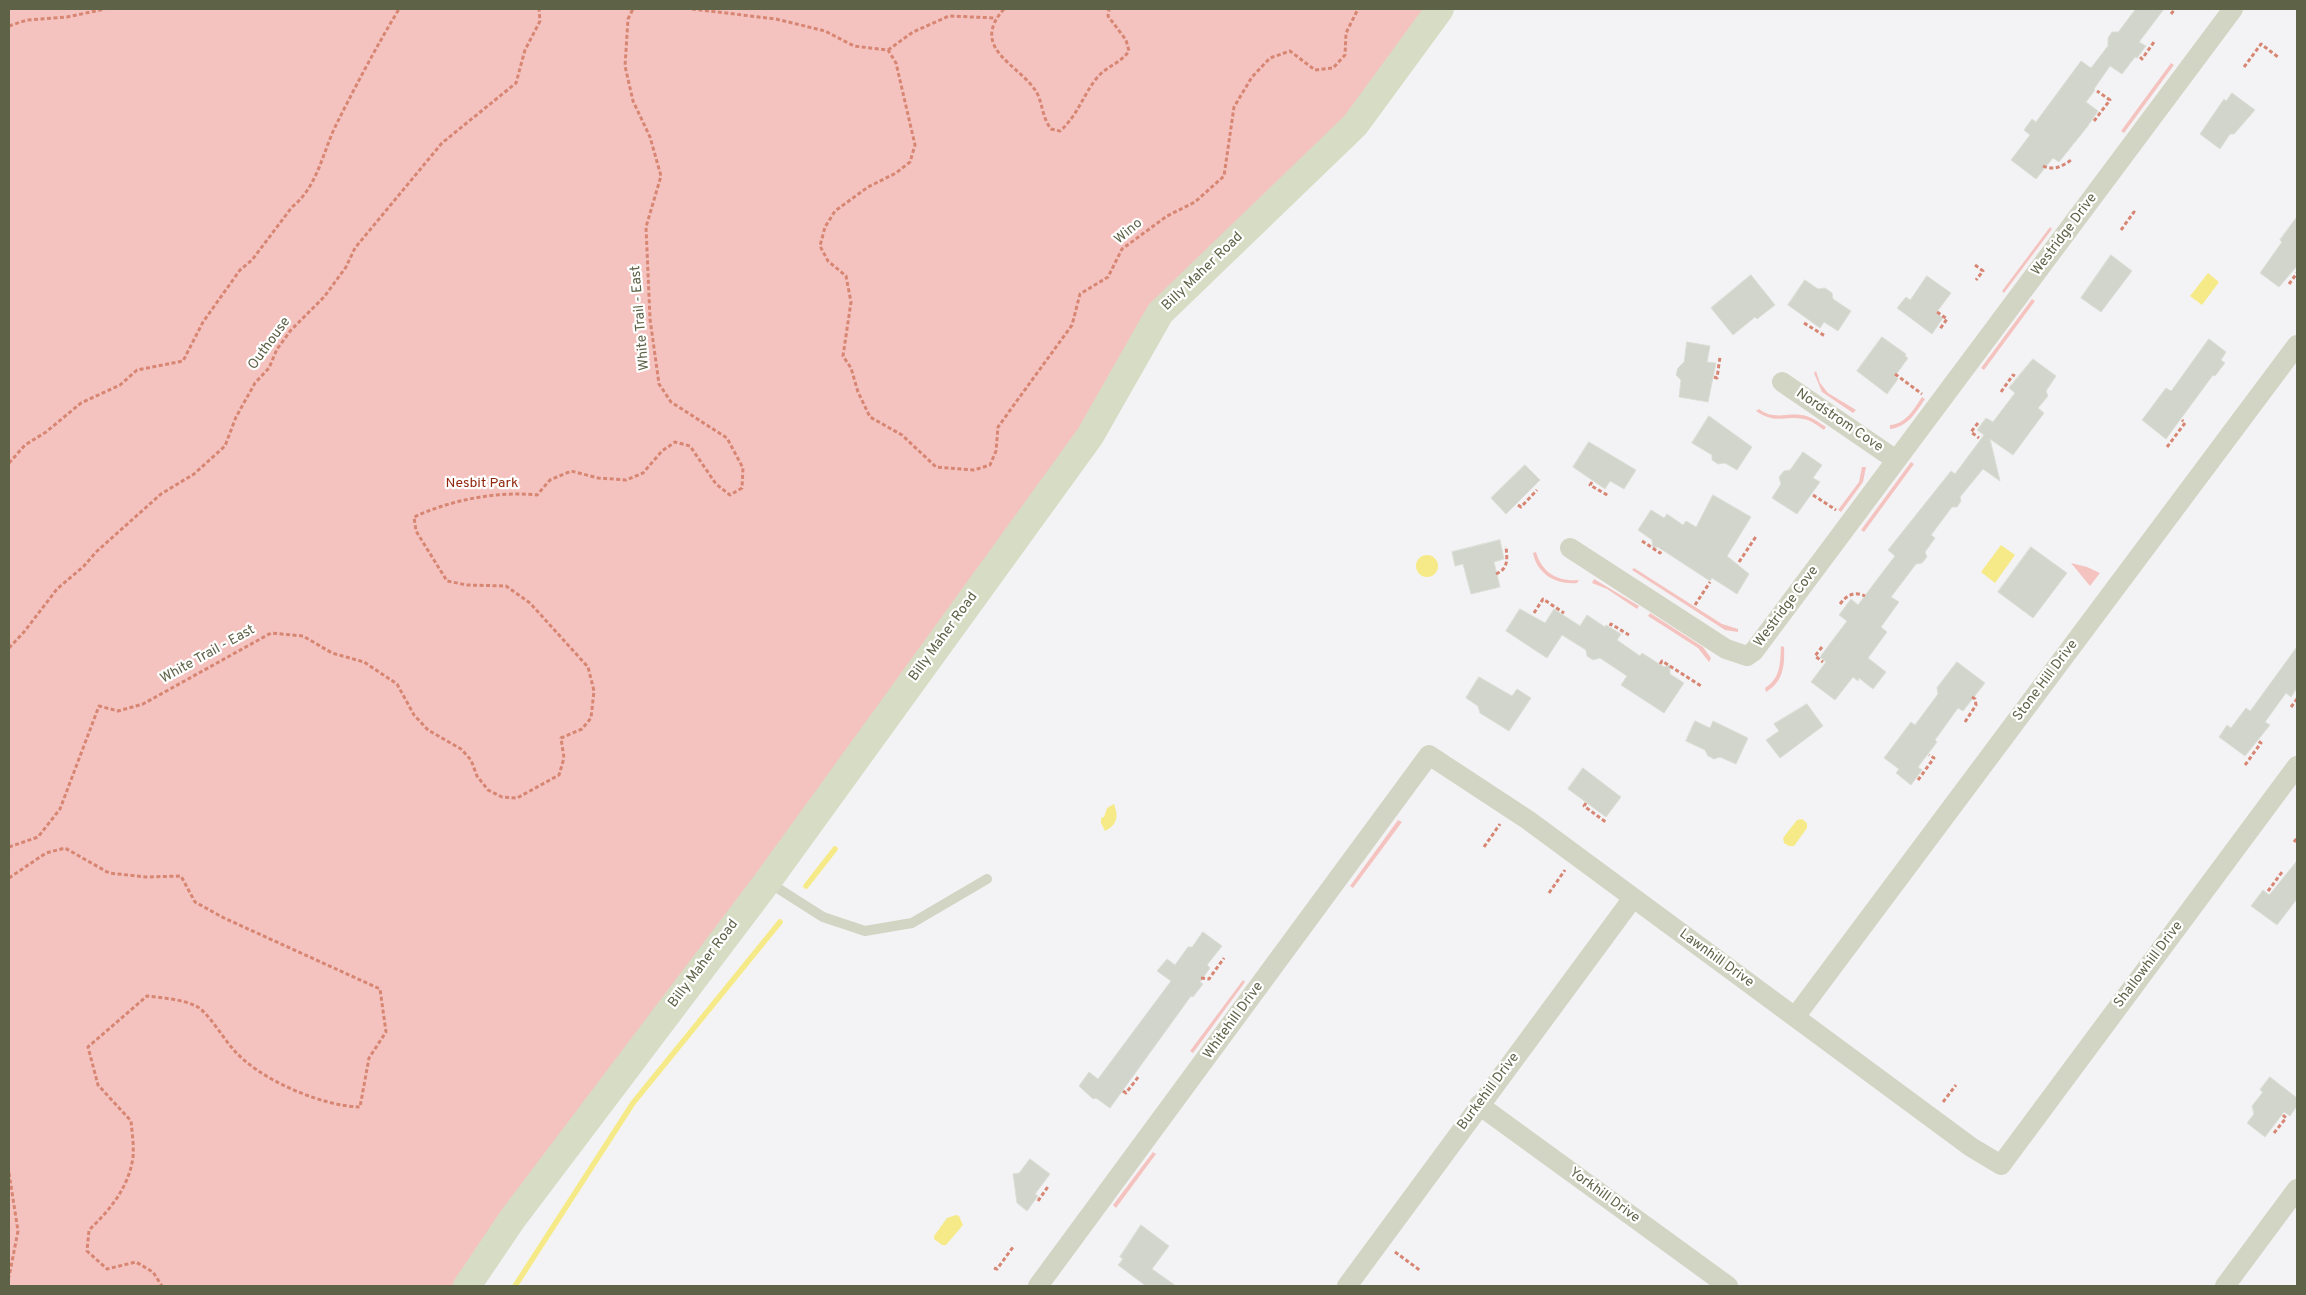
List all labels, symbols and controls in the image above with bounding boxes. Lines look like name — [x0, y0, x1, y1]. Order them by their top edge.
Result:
street label: Westridge Drive — [2029, 191, 2101, 279]
street label: Wino — [1112, 216, 1146, 248]
street label: Billy Maher Road — [1159, 229, 1247, 315]
street label: White Trail - East — [628, 265, 654, 371]
street label: Outhouse — [245, 314, 295, 374]
street label: Nordstrom Cove — [1792, 386, 1886, 456]
park label: Nesbit Park — [446, 476, 518, 492]
street label: Westridge Cove — [1751, 563, 1823, 651]
street label: Billy Maher Road — [906, 589, 982, 685]
street label: White Trail - East — [158, 622, 258, 688]
street label: Stone Hill Drive — [2010, 637, 2082, 725]
street label: Billy Maher Road — [665, 917, 743, 1011]
street label: Shallowhill Drive — [2111, 918, 2187, 1012]
street label: Lawnhill Drive — [1675, 926, 1757, 992]
street label: Whitehill Drive — [1200, 979, 1268, 1063]
street label: Burkehill Drive — [1455, 1050, 1523, 1134]
street label: Yorkhill Drive — [1565, 1165, 1643, 1227]

